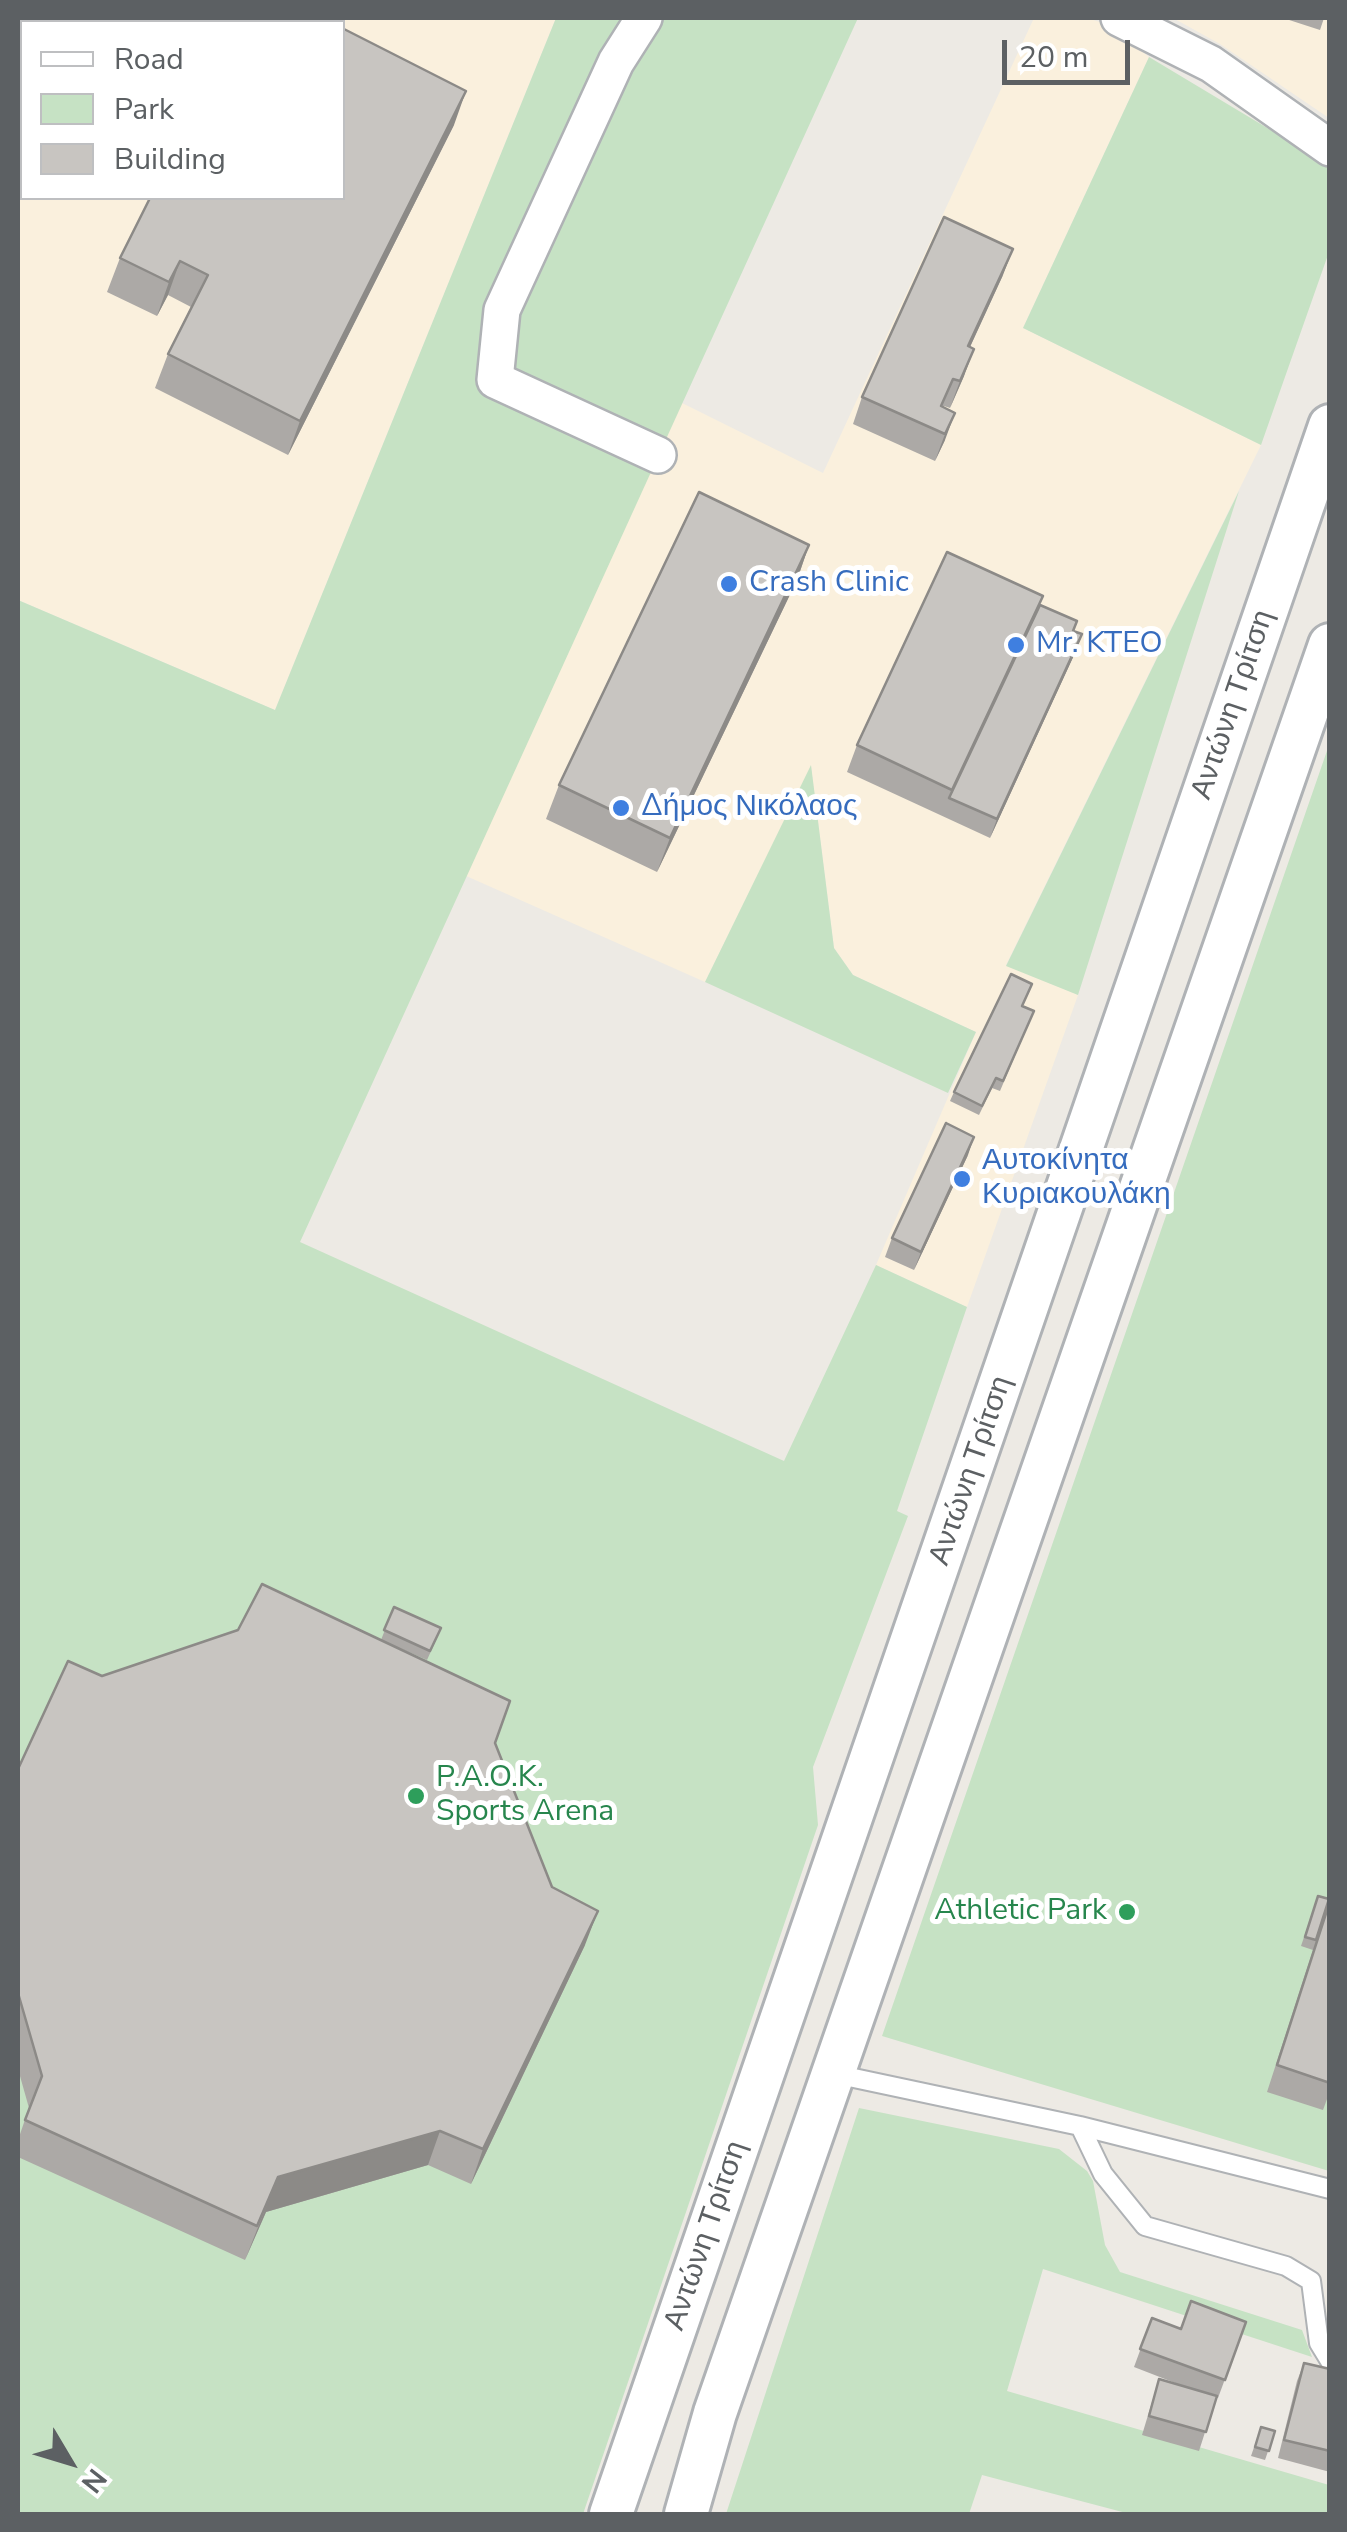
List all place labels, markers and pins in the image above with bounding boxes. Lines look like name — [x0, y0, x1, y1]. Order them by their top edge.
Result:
place label: Crash Clinic — [749, 566, 909, 602]
marker: Crash Clinic — [718, 573, 740, 595]
place label: Mr. KTEO — [1036, 627, 1163, 663]
marker: Mr. KTEO — [1005, 634, 1027, 656]
place label: Δήμος Νικόλαος — [641, 790, 857, 826]
marker: Δήμος Νικόλαος — [610, 797, 632, 819]
place label: Αυτοκίνητα Κυριακουλάκη — [982, 1144, 1171, 1214]
marker: Αυτοκίνητα Κυριακουλάκη — [951, 1168, 973, 1190]
place label: P.A.O.K. Sports Arena — [436, 1761, 614, 1832]
marker: P.A.O.K. Sports Arena — [405, 1785, 427, 1807]
place label: Athletic Park — [934, 1894, 1107, 1930]
marker: Athletic Park — [1116, 1901, 1138, 1923]

